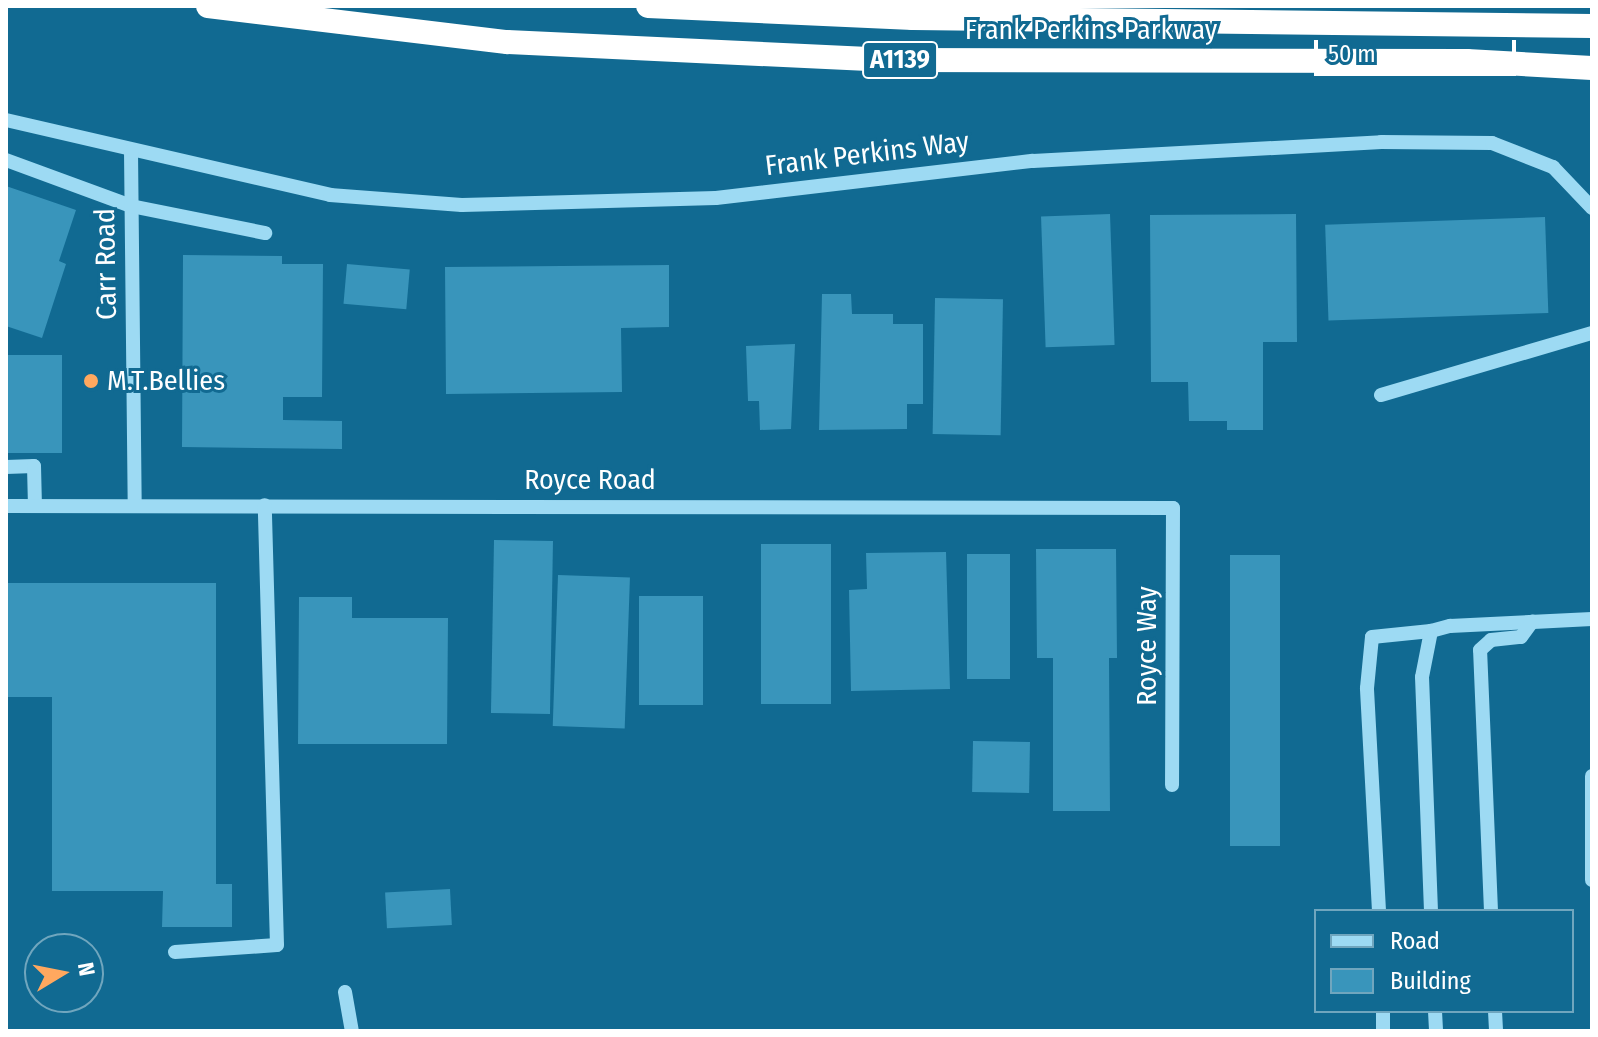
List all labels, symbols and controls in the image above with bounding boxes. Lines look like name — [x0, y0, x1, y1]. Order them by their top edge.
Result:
street label: Frank Perkins Parkway — [965, 13, 1217, 47]
scale bar — [1318, 24, 1520, 74]
road number: A1139 — [862, 38, 938, 82]
text: 50 m — [1328, 40, 1376, 68]
street label: Frank Perkins Way — [763, 125, 971, 183]
street label: Carr Road — [88, 208, 124, 320]
place label: M.T.Bellies — [107, 364, 225, 398]
marker: M.T.Bellies — [82, 372, 100, 390]
street label: Royce Road — [524, 463, 656, 497]
street label: Royce Way — [1130, 586, 1164, 706]
legend — [1314, 909, 1574, 1013]
text: Road — [1390, 927, 1440, 955]
north arrow — [24, 933, 104, 1013]
text: N — [72, 960, 101, 978]
text: Building — [1390, 967, 1471, 995]

